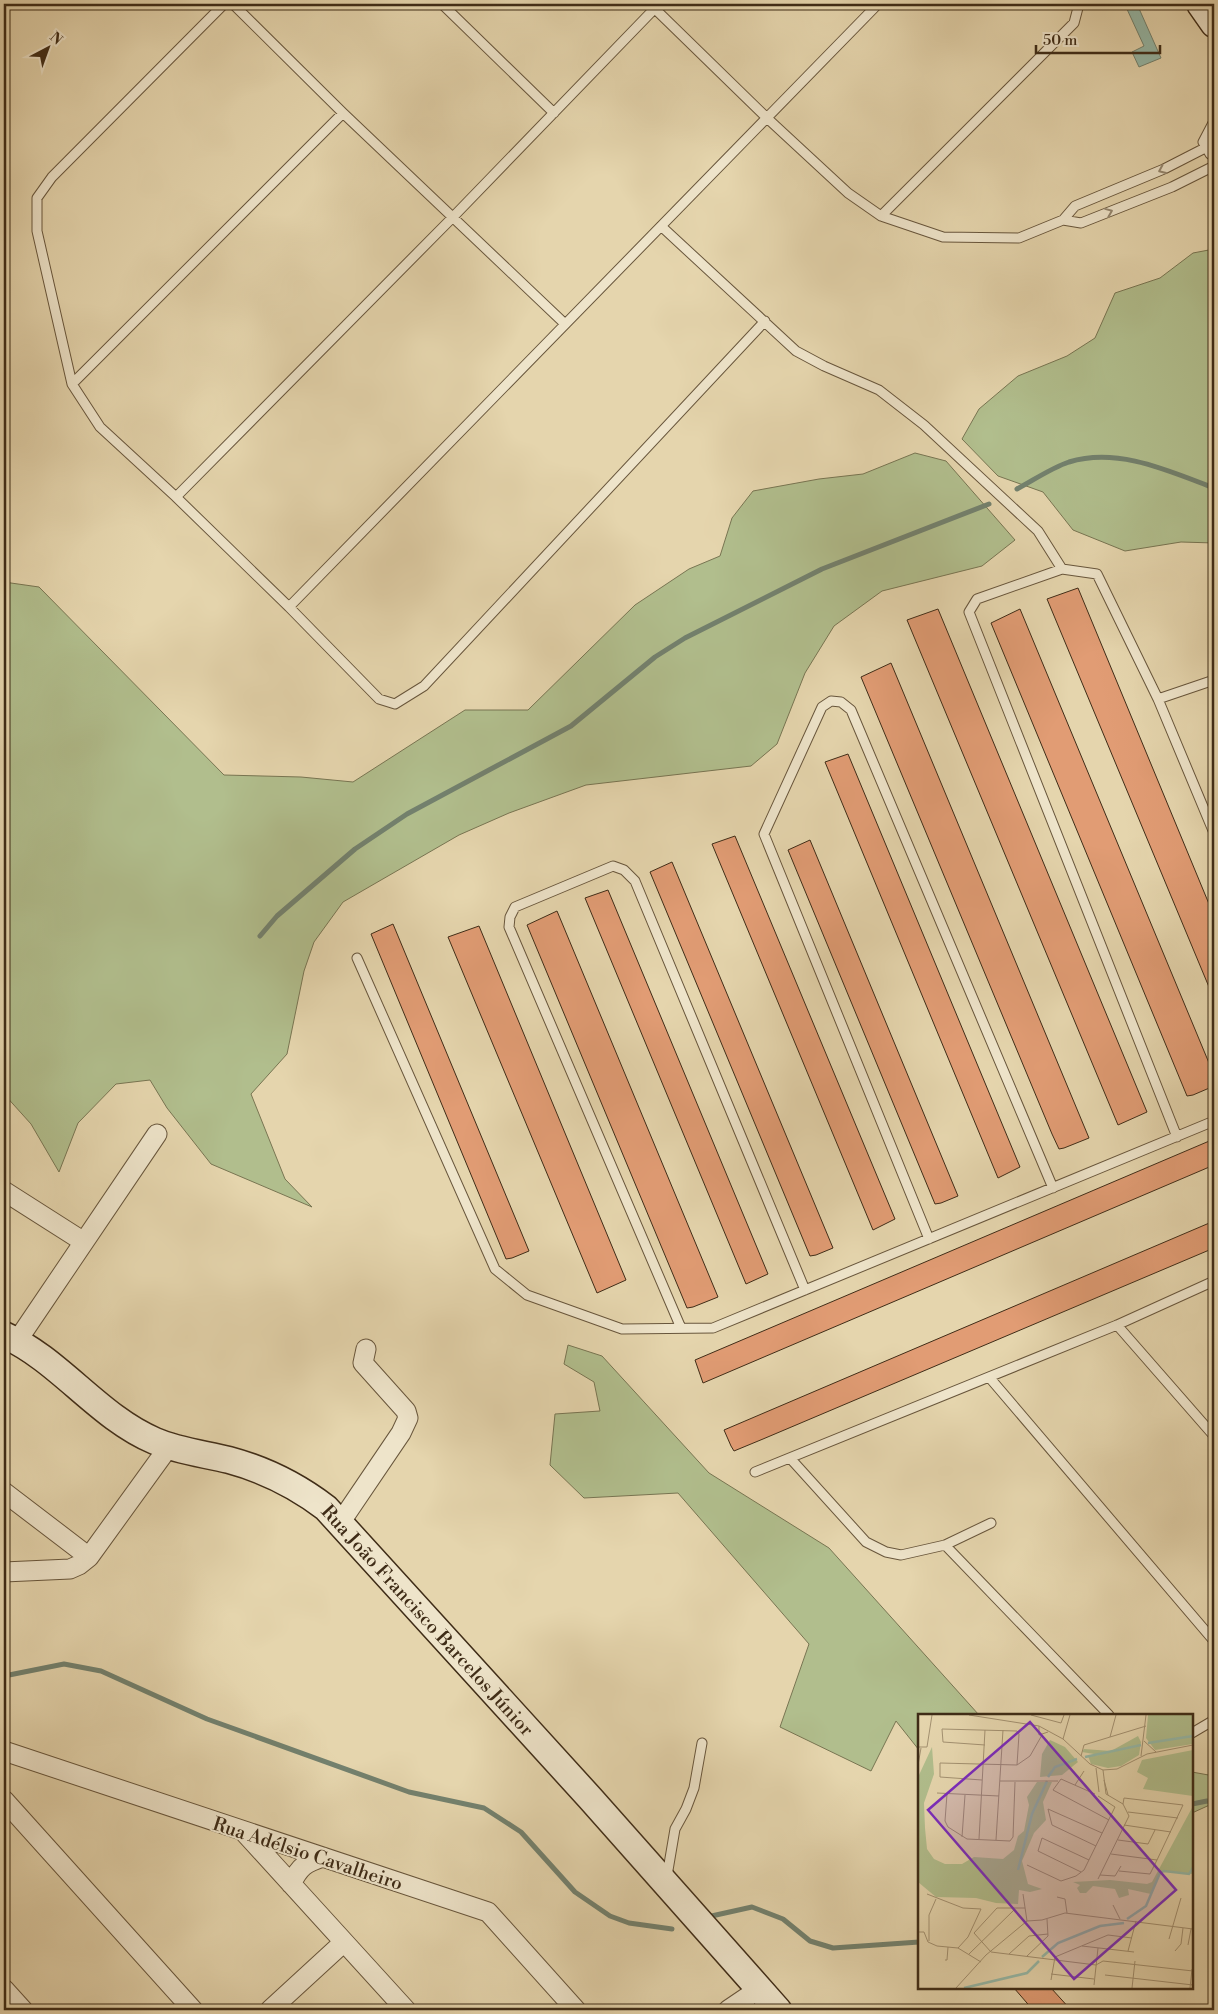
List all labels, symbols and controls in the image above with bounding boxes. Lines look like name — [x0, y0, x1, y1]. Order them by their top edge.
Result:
north arrow — [22, 22, 72, 72]
scale bar — [1036, 22, 1159, 54]
text: N — [46, 29, 66, 49]
text: 50 m — [1043, 31, 1077, 50]
one-way arrow — [1158, 163, 1167, 174]
one-way arrow — [1105, 207, 1113, 217]
street label: Rua João Francisco Barcelos Júnior — [316, 1500, 539, 1741]
inset map — [918, 1714, 1193, 1989]
street label: Rua Adélsio Cavalheiro — [210, 1812, 406, 1896]

